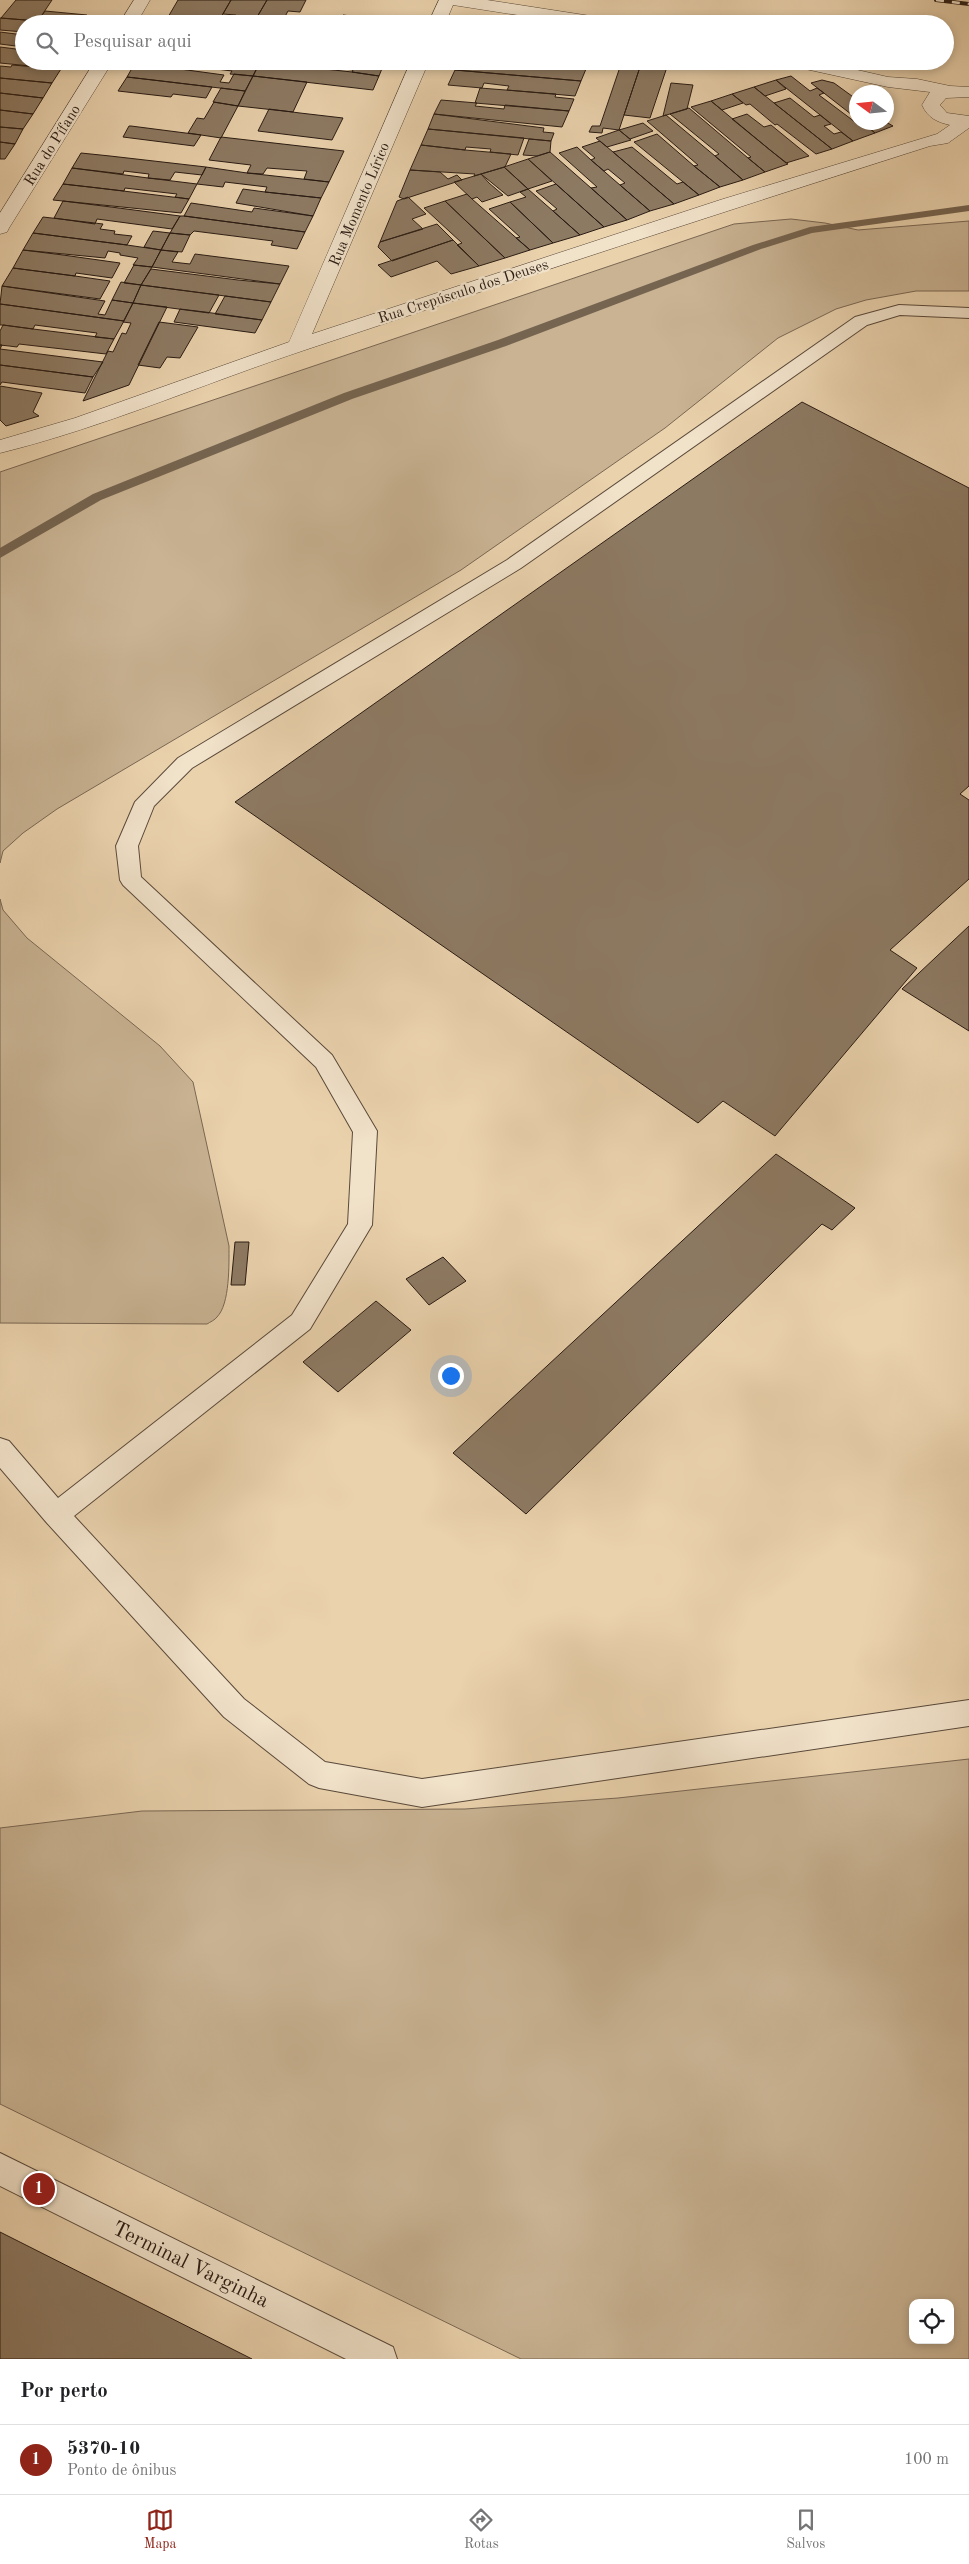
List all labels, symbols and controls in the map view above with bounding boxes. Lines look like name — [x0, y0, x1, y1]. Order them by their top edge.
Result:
search box — [15, 15, 954, 70]
icon: search — [33, 29, 61, 57]
text: Pesquisar aqui — [73, 33, 192, 52]
north arrow — [849, 85, 894, 130]
street label: Rua do Pífano — [23, 103, 84, 189]
street label: Rua Momento Lírico — [328, 141, 393, 268]
street label: Rua Crepúsculo dos Deuses — [376, 258, 551, 327]
your location — [438, 1363, 464, 1389]
pin: 1 — [23, 2170, 55, 2208]
street label: Terminal Varginha — [109, 2218, 272, 2312]
map controls — [909, 2299, 954, 2344]
button: locate — [909, 2299, 954, 2344]
text: Por perto — [20, 2381, 108, 2402]
text: 5370-10 — [67, 2440, 140, 2459]
text: 1 — [31, 2452, 41, 2468]
text: 100 m — [904, 2452, 949, 2468]
text: Ponto de ônibus — [67, 2463, 176, 2479]
tab: Mapa — [144, 2506, 177, 2553]
tab: Rotas — [464, 2506, 499, 2553]
tab: Salvos — [786, 2506, 825, 2553]

